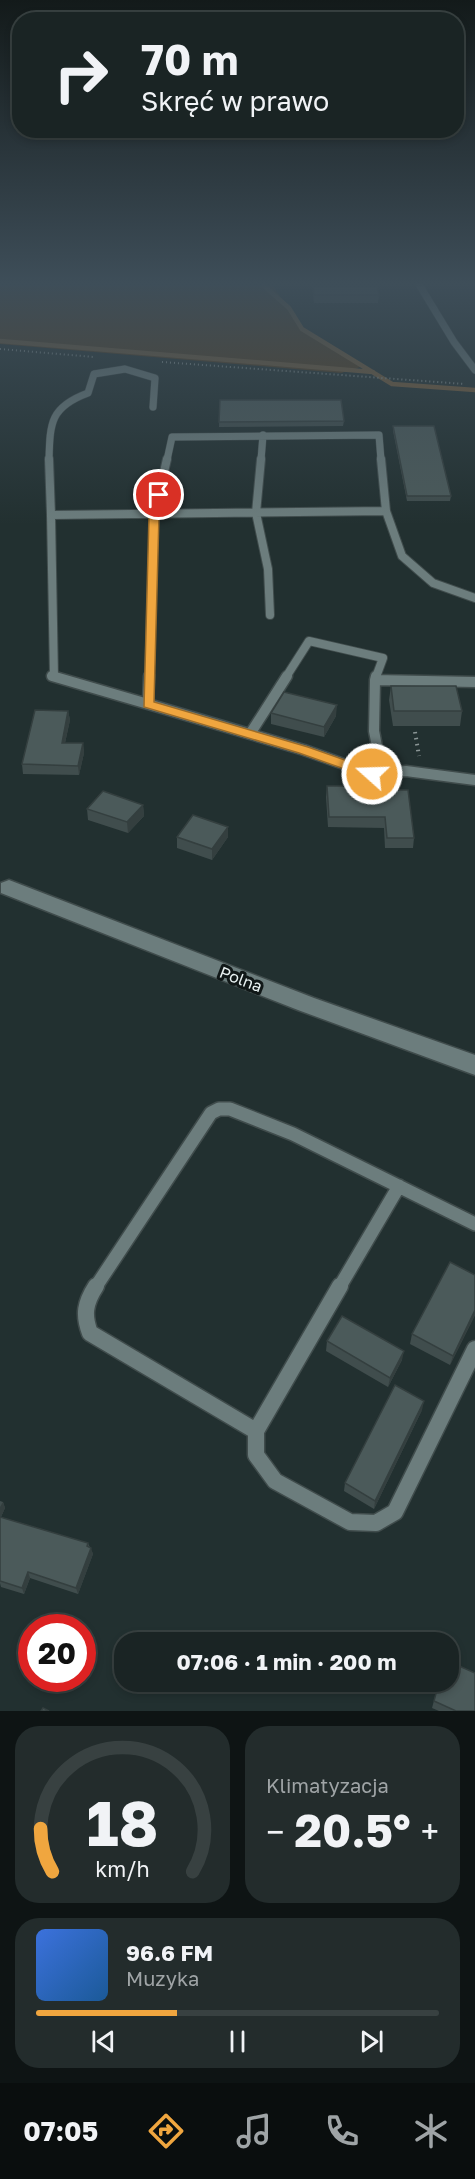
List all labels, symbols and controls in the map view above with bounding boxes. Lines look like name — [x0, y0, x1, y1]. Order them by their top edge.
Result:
text: 70 m — [141, 34, 238, 84]
icon: right — [42, 36, 120, 114]
text: Skręć w prawo — [141, 85, 329, 117]
pin — [133, 469, 184, 520]
icon: arrive — [142, 478, 175, 511]
position arrow — [340, 742, 404, 806]
street label: Polna — [217, 962, 265, 996]
speed limit sign: 20 — [18, 1614, 96, 1692]
text: 07:06 · 1 min · 200 m — [177, 1648, 396, 1675]
text: Klimatyzacja — [266, 1773, 389, 1797]
text: 18 — [86, 1785, 159, 1860]
text: 20.5° — [294, 1803, 411, 1857]
text: − — [266, 1812, 284, 1851]
text: + — [421, 1812, 439, 1851]
text: km/h — [95, 1856, 150, 1882]
text: 96.6 FM — [126, 1939, 213, 1966]
text: Muzyka — [126, 1966, 199, 1990]
icon: previous — [87, 2025, 120, 2058]
icon: pause — [221, 2025, 254, 2058]
icon: next — [355, 2025, 388, 2058]
icon: directions — [145, 2110, 187, 2152]
icon: music — [233, 2110, 275, 2152]
icon: phone — [321, 2110, 363, 2152]
icon: climate — [410, 2110, 452, 2152]
text: 07:05 — [23, 2115, 98, 2147]

